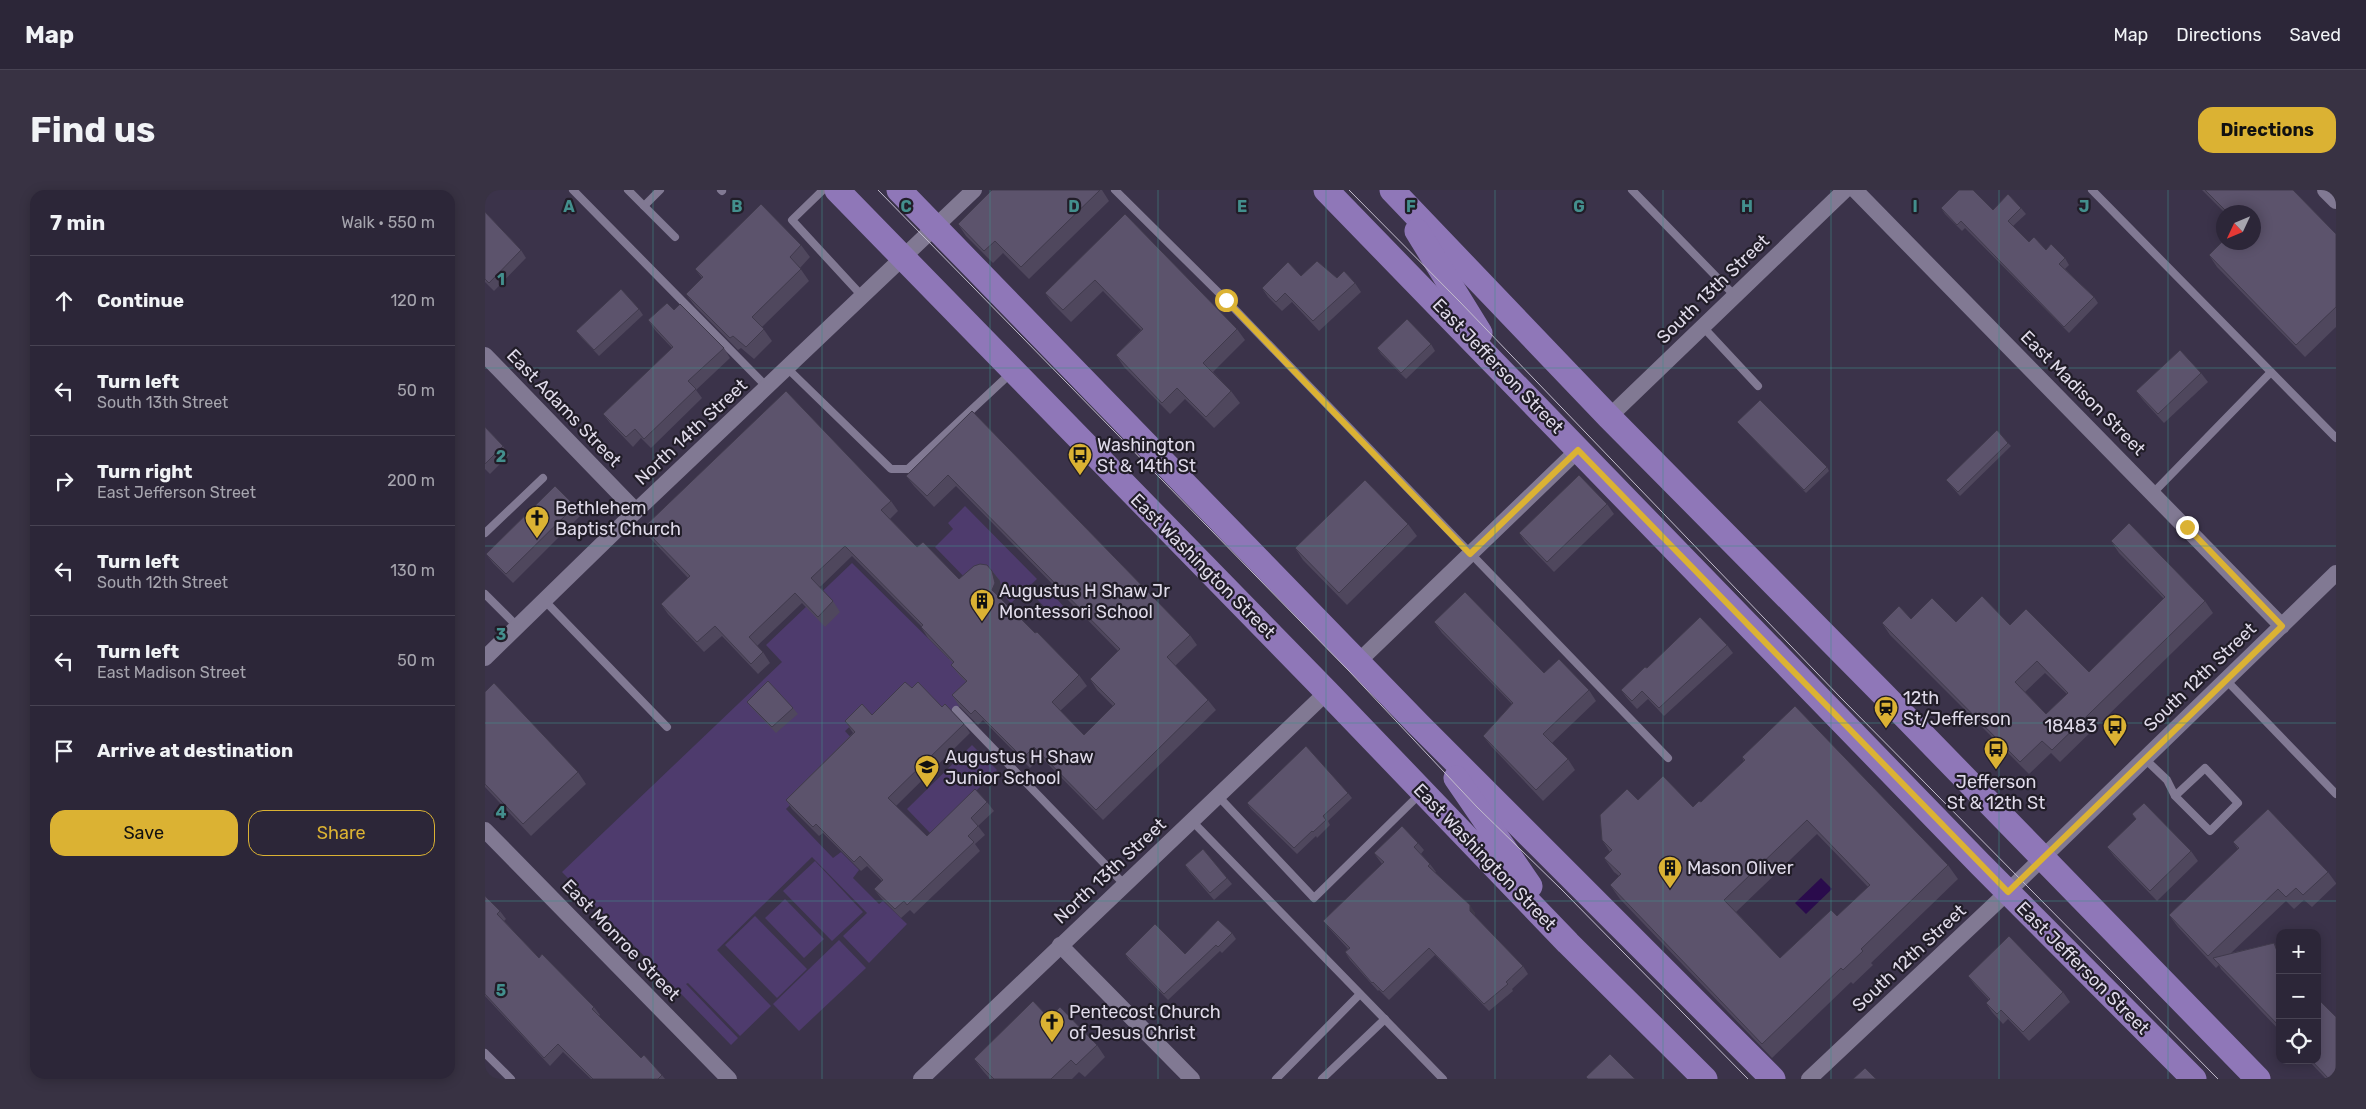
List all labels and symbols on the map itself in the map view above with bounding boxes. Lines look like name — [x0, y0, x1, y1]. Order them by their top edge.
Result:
text: A — [563, 197, 575, 216]
text: B — [731, 197, 743, 216]
text: C — [900, 197, 912, 216]
text: D — [1068, 197, 1080, 216]
text: E — [1237, 197, 1247, 216]
text: F — [1406, 197, 1416, 216]
text: G — [1573, 197, 1585, 216]
text: H — [1741, 197, 1753, 216]
text: I — [1912, 197, 1918, 216]
text: J — [2079, 197, 2089, 216]
north arrow — [2216, 205, 2261, 250]
street label: South 13th Street — [1652, 230, 1774, 348]
text: 1 — [497, 270, 505, 289]
route start — [1215, 289, 1238, 312]
street label: East Jefferson Street — [1428, 294, 1568, 438]
street label: East Madison Street — [2016, 326, 2150, 460]
street label: East Adams Street — [502, 345, 626, 471]
street label: North 14th Street — [630, 374, 752, 490]
place label: Washington St & 14th St — [1097, 434, 1196, 477]
bus stop icon: Washington St & 14th St — [1067, 442, 1093, 476]
text: 2 — [496, 447, 506, 466]
street label: East Washington Street — [1126, 489, 1280, 643]
place label: Bethlehem Baptist Church — [555, 497, 681, 540]
church icon: Bethlehem Baptist Church — [524, 505, 550, 539]
route end — [2176, 516, 2199, 539]
place label: Augustus H Shaw Jr Montessori School — [999, 580, 1170, 623]
building icon: Augustus H Shaw Jr Montessori School — [969, 588, 995, 622]
street label: South 12th Street — [2139, 618, 2261, 736]
text: 3 — [496, 625, 506, 644]
place label: 12th St/Jefferson — [1903, 687, 2011, 730]
station icon: 12th St/Jefferson — [1873, 695, 1899, 729]
bus stop icon: 18483 — [2102, 713, 2128, 747]
place label: 18483 — [2044, 715, 2097, 737]
bus stop icon: Jefferson St & 12th St — [1983, 736, 2009, 770]
place label: Augustus H Shaw Junior School — [945, 746, 1094, 789]
school or university icon: Augustus H Shaw Junior School — [914, 754, 940, 788]
place label: Jefferson St & 12th St — [1947, 771, 2045, 814]
street label: East Washington Street — [1409, 779, 1561, 935]
text: 4 — [496, 803, 507, 822]
street label: North 13th Street — [1049, 813, 1171, 929]
building icon: Mason Oliver — [1657, 855, 1683, 889]
place label: Mason Oliver — [1687, 857, 1794, 879]
street label: East Monroe Street — [557, 875, 685, 1005]
street label: East Jefferson Street — [2012, 897, 2154, 1039]
street label: South 12th Street — [1848, 900, 1970, 1016]
text: 5 — [496, 981, 506, 1000]
place label: Pentecost Church of Jesus Christ — [1069, 1001, 1221, 1044]
church icon: Pentecost Church of Jesus Christ — [1039, 1009, 1065, 1043]

